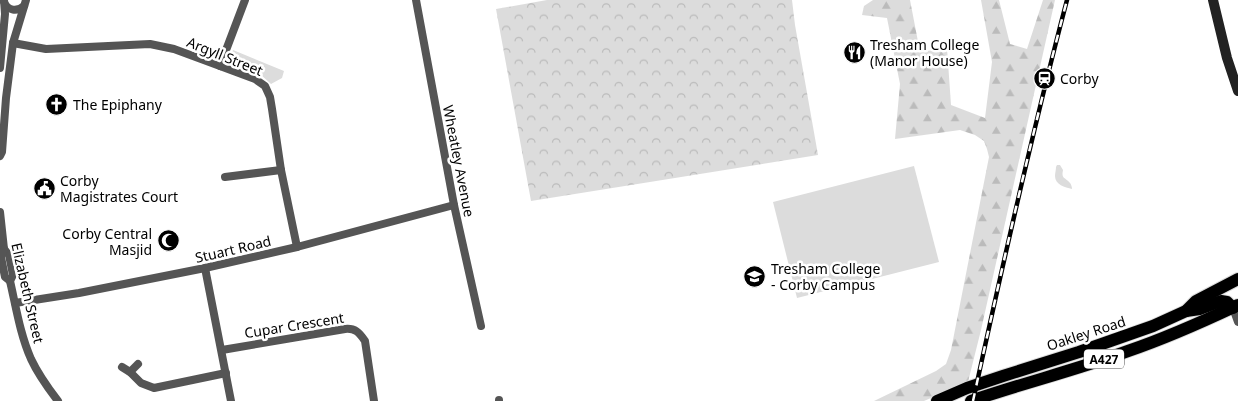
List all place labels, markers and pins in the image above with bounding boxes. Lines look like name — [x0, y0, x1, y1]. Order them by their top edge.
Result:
place label: Tresham College (Manor House) — [870, 35, 979, 70]
restaurant icon: Tresham College (Manor House) — [842, 40, 866, 64]
station icon: Corby — [1032, 66, 1056, 90]
place label: Corby — [1060, 69, 1099, 88]
church icon: The Epiphany — [45, 92, 69, 116]
place label: The Epiphany — [73, 95, 163, 114]
place label: Corby Magistrates Court — [60, 171, 178, 206]
public building icon: Corby Magistrates Court — [32, 176, 56, 200]
place label: Corby Central Masjid — [62, 224, 152, 259]
mosque icon: Corby Central Masjid — [156, 229, 180, 253]
place label: Tresham College - Corby Campus — [771, 259, 880, 294]
school or university icon: Tresham College - Corby Campus — [743, 264, 767, 288]

